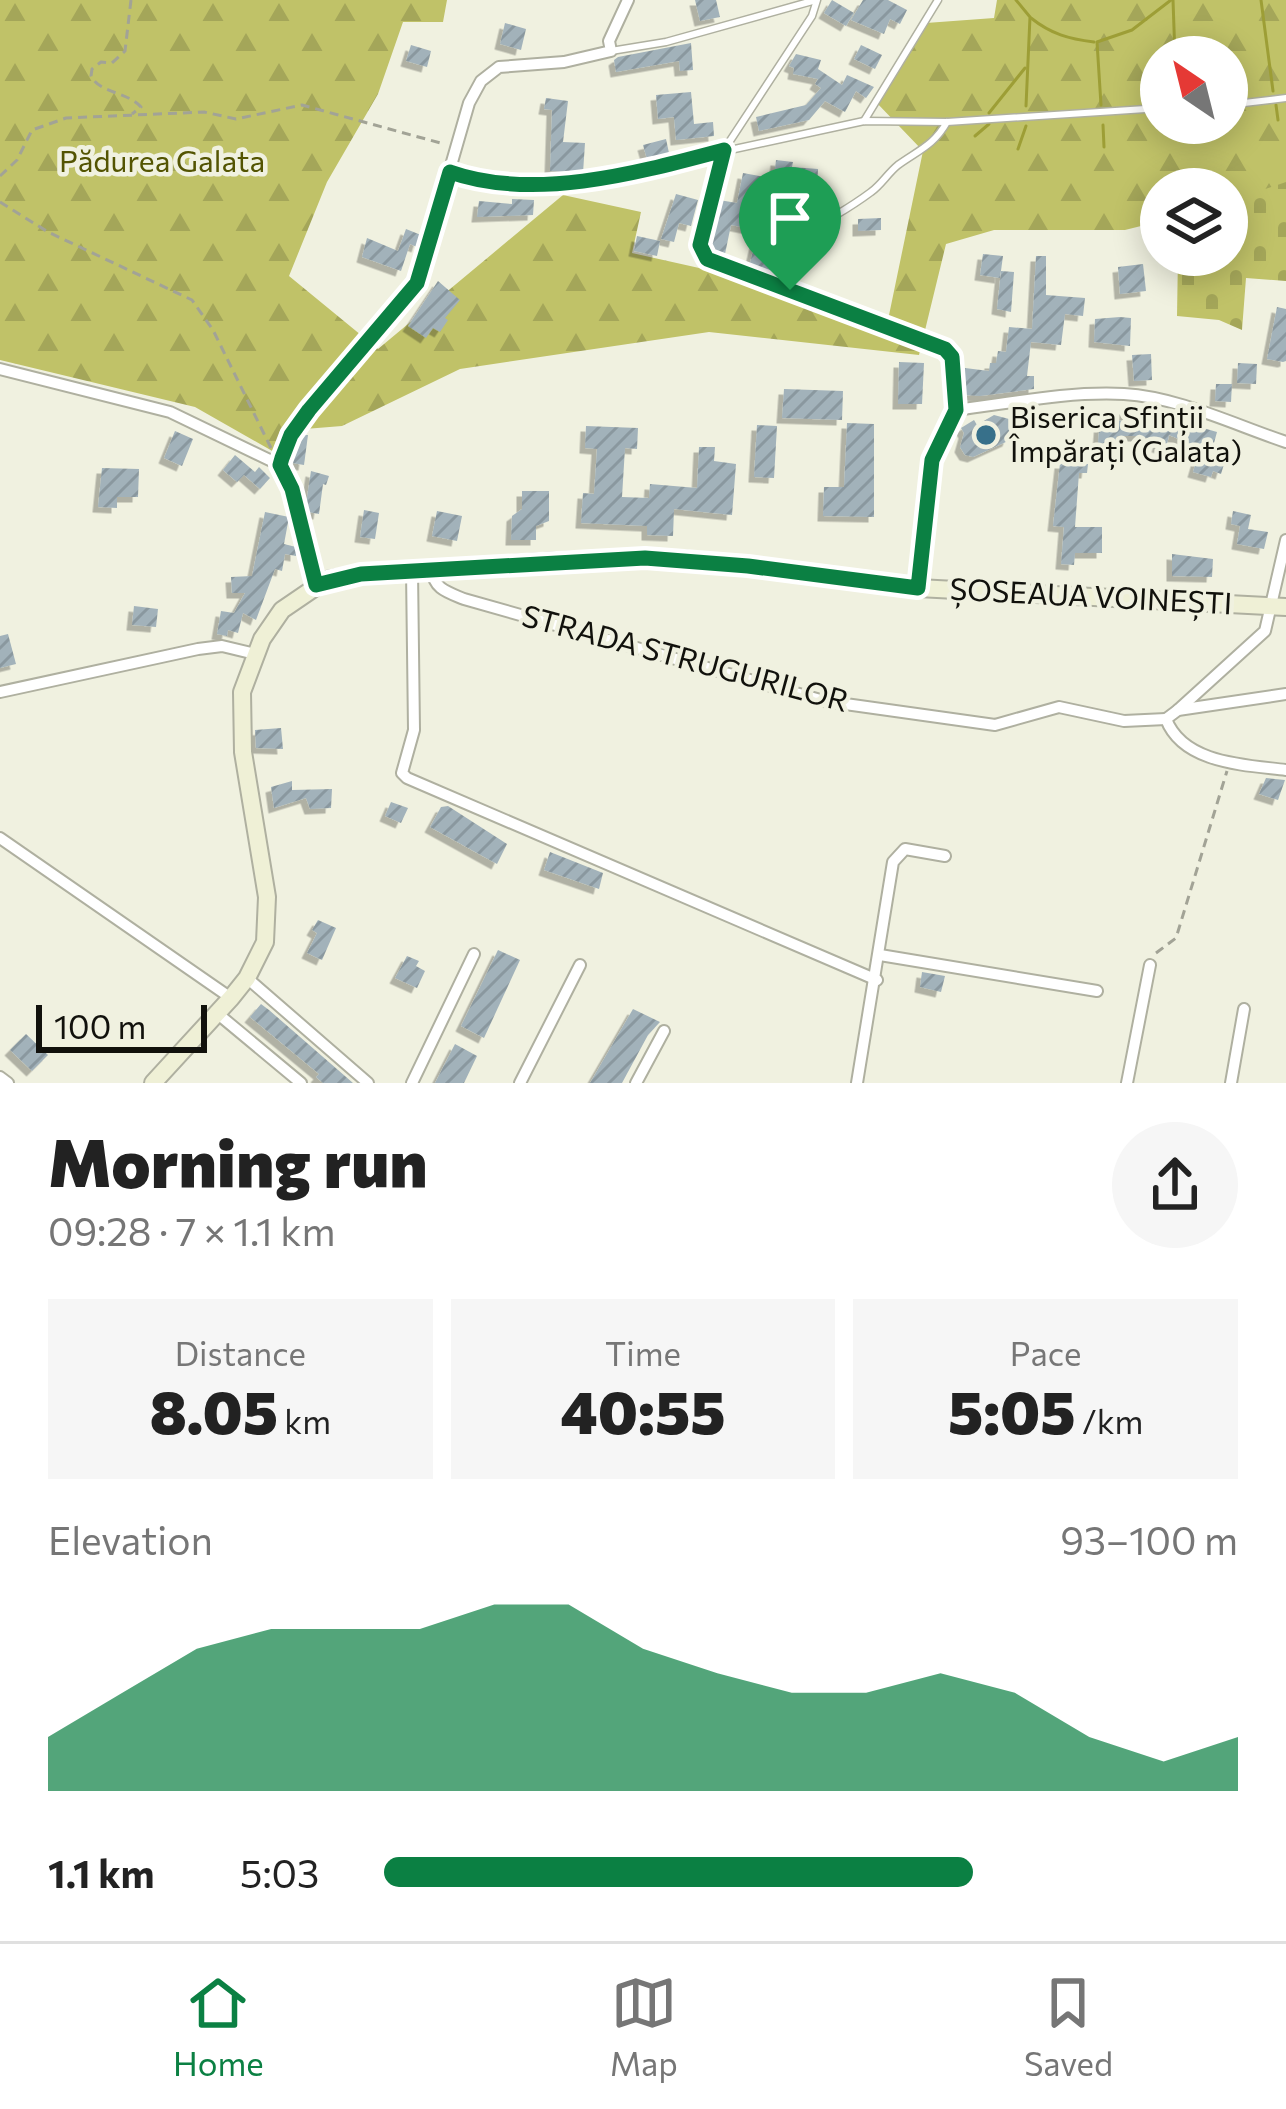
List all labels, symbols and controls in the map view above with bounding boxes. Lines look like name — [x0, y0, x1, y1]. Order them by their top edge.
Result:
north arrow — [1140, 36, 1248, 144]
map controls — [1140, 36, 1248, 276]
park label: Pădurea Galata — [59, 141, 265, 178]
pin — [739, 167, 841, 290]
button: layers — [1140, 168, 1248, 276]
icon: arrive — [757, 185, 823, 251]
place label: Biserica Sfinții Împărați (Galata) — [1008, 397, 1242, 470]
marker: Biserica Sfinții Împărați (Galata) — [973, 422, 999, 448]
street label: ȘOSEAUA VOINEȘTI — [949, 569, 1233, 622]
street label: STRADA STRUGURILOR — [518, 595, 853, 718]
scale bar — [36, 999, 207, 1052]
text: 100 m — [54, 1005, 146, 1046]
text: Morning run — [48, 1120, 428, 1201]
button: share — [1112, 1122, 1238, 1248]
text: 09:28 · 7 × 1.1 km — [48, 1206, 335, 1254]
text: Distance — [175, 1332, 306, 1373]
text: Time — [605, 1332, 681, 1373]
text: Pace — [1010, 1332, 1082, 1373]
text: 8.05 — [150, 1373, 278, 1446]
text: 40:55 — [561, 1373, 725, 1446]
text: 5:05 — [948, 1373, 1076, 1446]
text: km — [278, 1400, 331, 1441]
text: /km — [1076, 1400, 1143, 1441]
text: Elevation — [48, 1515, 213, 1563]
text: 93–100 m — [1060, 1515, 1238, 1563]
text: 1.1 km — [48, 1848, 155, 1896]
text: 5:03 — [240, 1848, 319, 1896]
tab: Home — [173, 1970, 264, 2083]
tab: Map — [610, 1970, 678, 2083]
tab: Saved — [1024, 1970, 1113, 2083]

